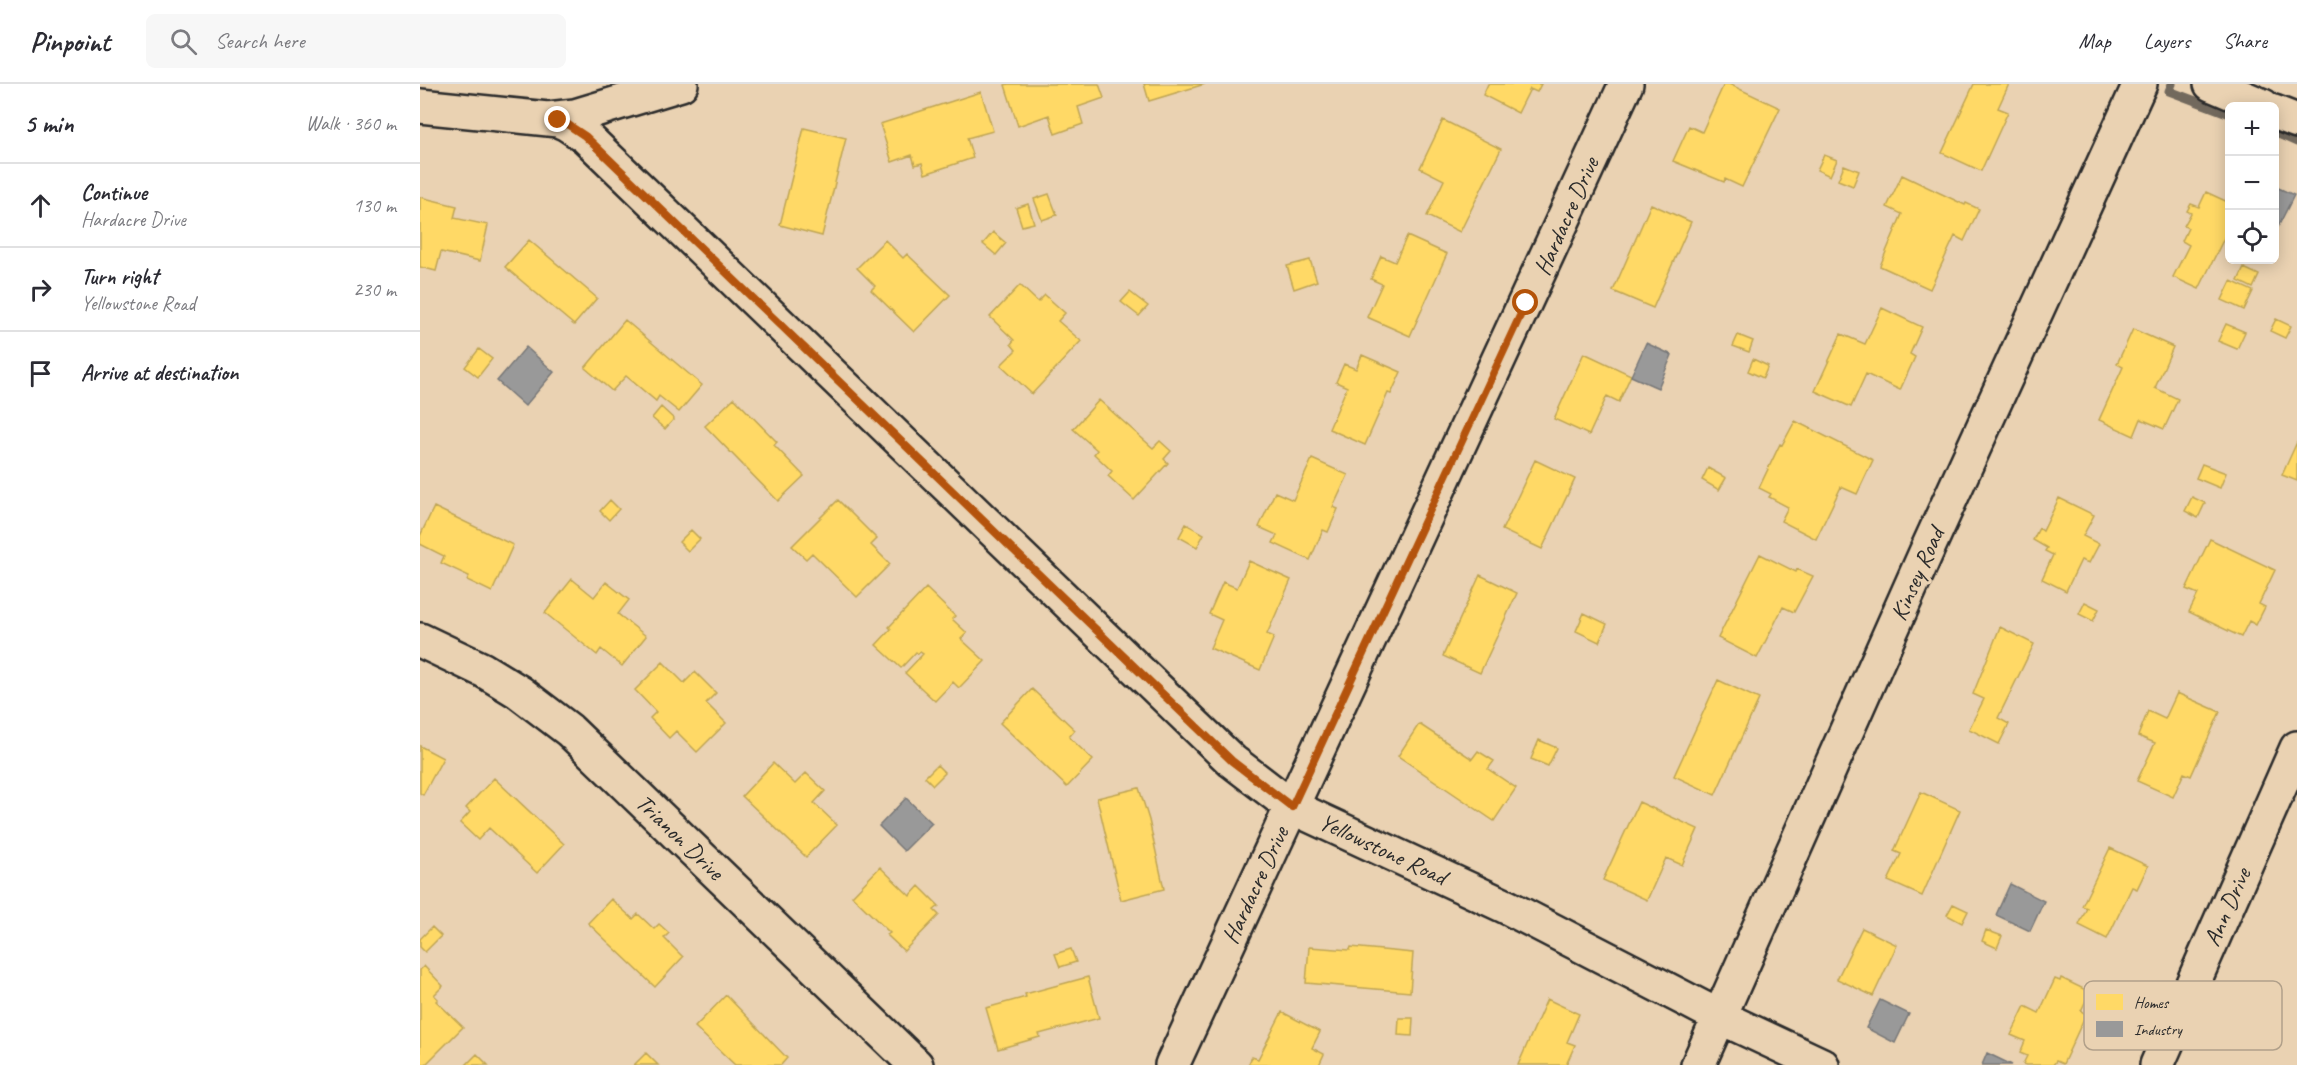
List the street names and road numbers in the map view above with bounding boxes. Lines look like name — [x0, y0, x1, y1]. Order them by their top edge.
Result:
street label: Hardacre Drive — [1527, 151, 1606, 279]
street label: Kinsey Road — [1883, 520, 1952, 625]
street label: Trianon Drive — [630, 788, 732, 888]
street label: Yellowstone Road — [1315, 806, 1455, 893]
street label: Hardacre Drive — [1215, 820, 1296, 948]
street label: Ann Drive — [2197, 861, 2258, 951]

